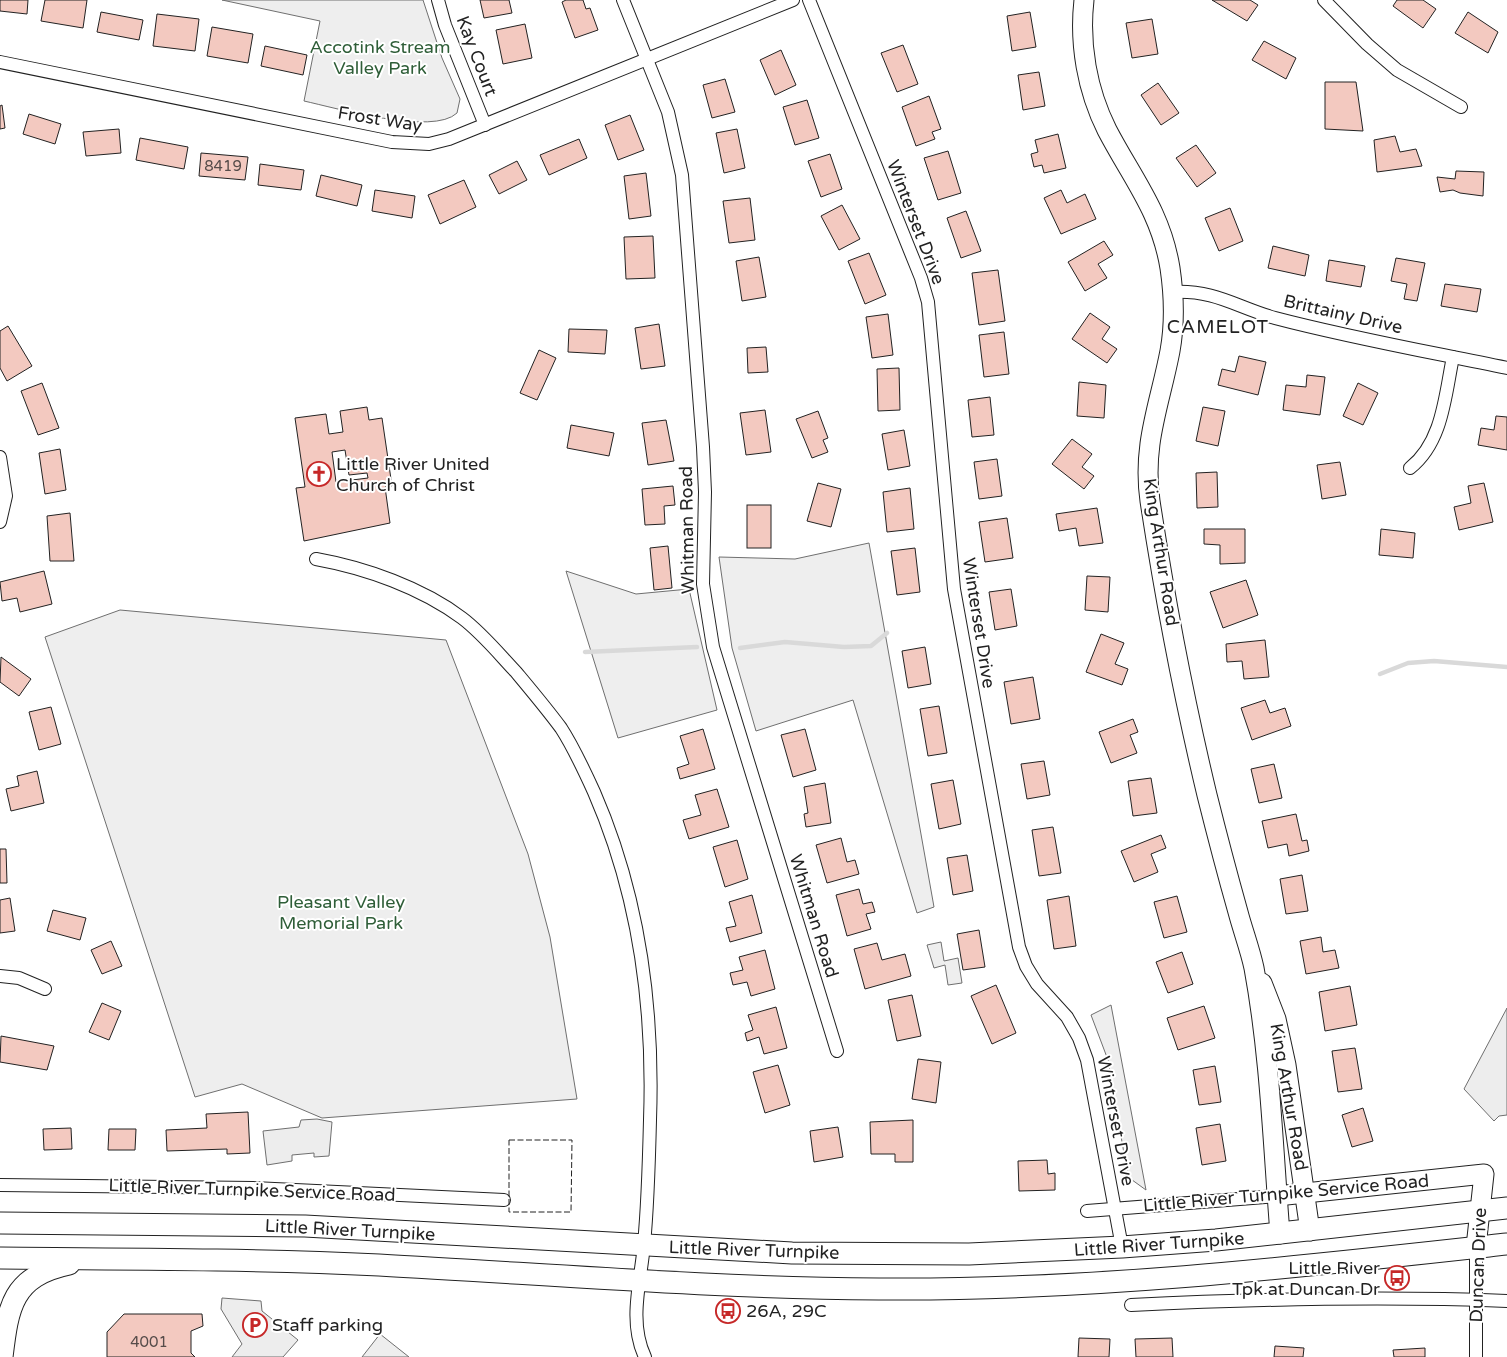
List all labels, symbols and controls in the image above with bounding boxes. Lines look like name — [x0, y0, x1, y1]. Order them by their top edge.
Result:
street label: Kay Court — [452, 13, 502, 99]
park label: Accotink Stream Valley Park — [310, 36, 450, 79]
street label: Frost Way — [336, 101, 424, 137]
house number: 8419 — [204, 157, 242, 175]
street label: Winterset Drive — [882, 157, 950, 287]
street label: Brittainy Drive — [1281, 290, 1405, 338]
district label: CAMELOT — [1167, 316, 1269, 338]
place label: Little River United Church of Christ — [336, 453, 490, 496]
church icon: Little River United Church of Christ — [306, 461, 332, 487]
street label: Whitman Road — [675, 466, 699, 594]
street label: King Arthur Road — [1138, 477, 1184, 627]
street label: Winterset Drive — [958, 556, 1000, 690]
street label: Whitman Road — [785, 852, 843, 980]
park label: Pleasant Valley Memorial Park — [277, 891, 405, 934]
street label: King Arthur Road — [1265, 1022, 1313, 1172]
street label: Winterset Drive — [1093, 1054, 1139, 1188]
street label: Little River Turnpike Service Road — [1142, 1170, 1430, 1216]
street label: Little River Turnpike Service Road — [108, 1174, 396, 1206]
street label: Duncan Drive — [1465, 1207, 1491, 1323]
street label: Little River Turnpike — [264, 1215, 436, 1245]
street label: Little River Turnpike — [1073, 1227, 1245, 1261]
street label: Little River Turnpike — [668, 1236, 840, 1264]
place label: Little River Tpk at Duncan Dr — [1232, 1257, 1380, 1300]
bus stop icon: Little River Tpk at Duncan Dr — [1384, 1265, 1410, 1291]
bus stop icon: 26A, 29C — [715, 1298, 741, 1324]
place label: 26A, 29C — [746, 1300, 827, 1322]
parking icon: Staff parking — [242, 1312, 268, 1338]
place label: Staff parking — [272, 1314, 383, 1336]
house number: 4001 — [130, 1333, 168, 1351]

